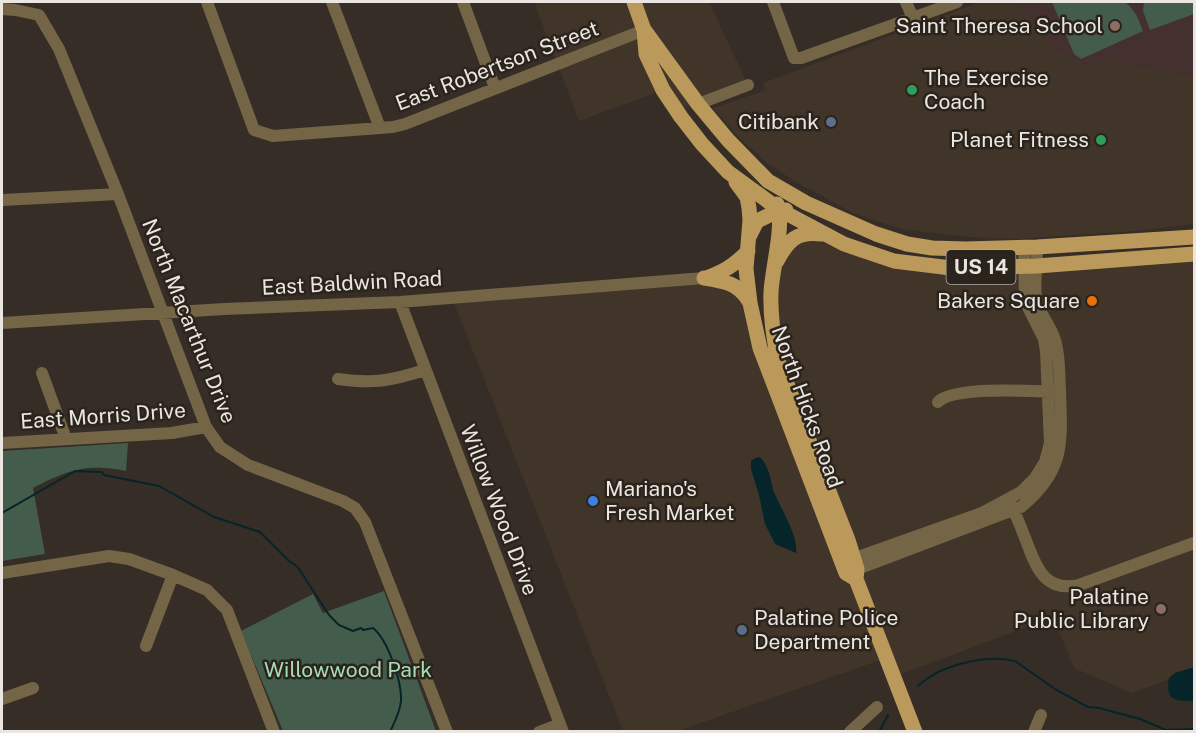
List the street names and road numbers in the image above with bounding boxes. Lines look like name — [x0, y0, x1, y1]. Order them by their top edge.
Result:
street label: East Robertson Street — [392, 15, 602, 116]
street label: North Macarthur Drive — [137, 215, 242, 427]
road number: US 14 — [946, 250, 1016, 284]
street label: East Baldwin Road — [261, 265, 443, 300]
street label: North Hicks Road — [767, 323, 848, 491]
street label: East Morris Drive — [19, 397, 187, 434]
street label: Willow Wood Drive — [455, 421, 543, 599]

